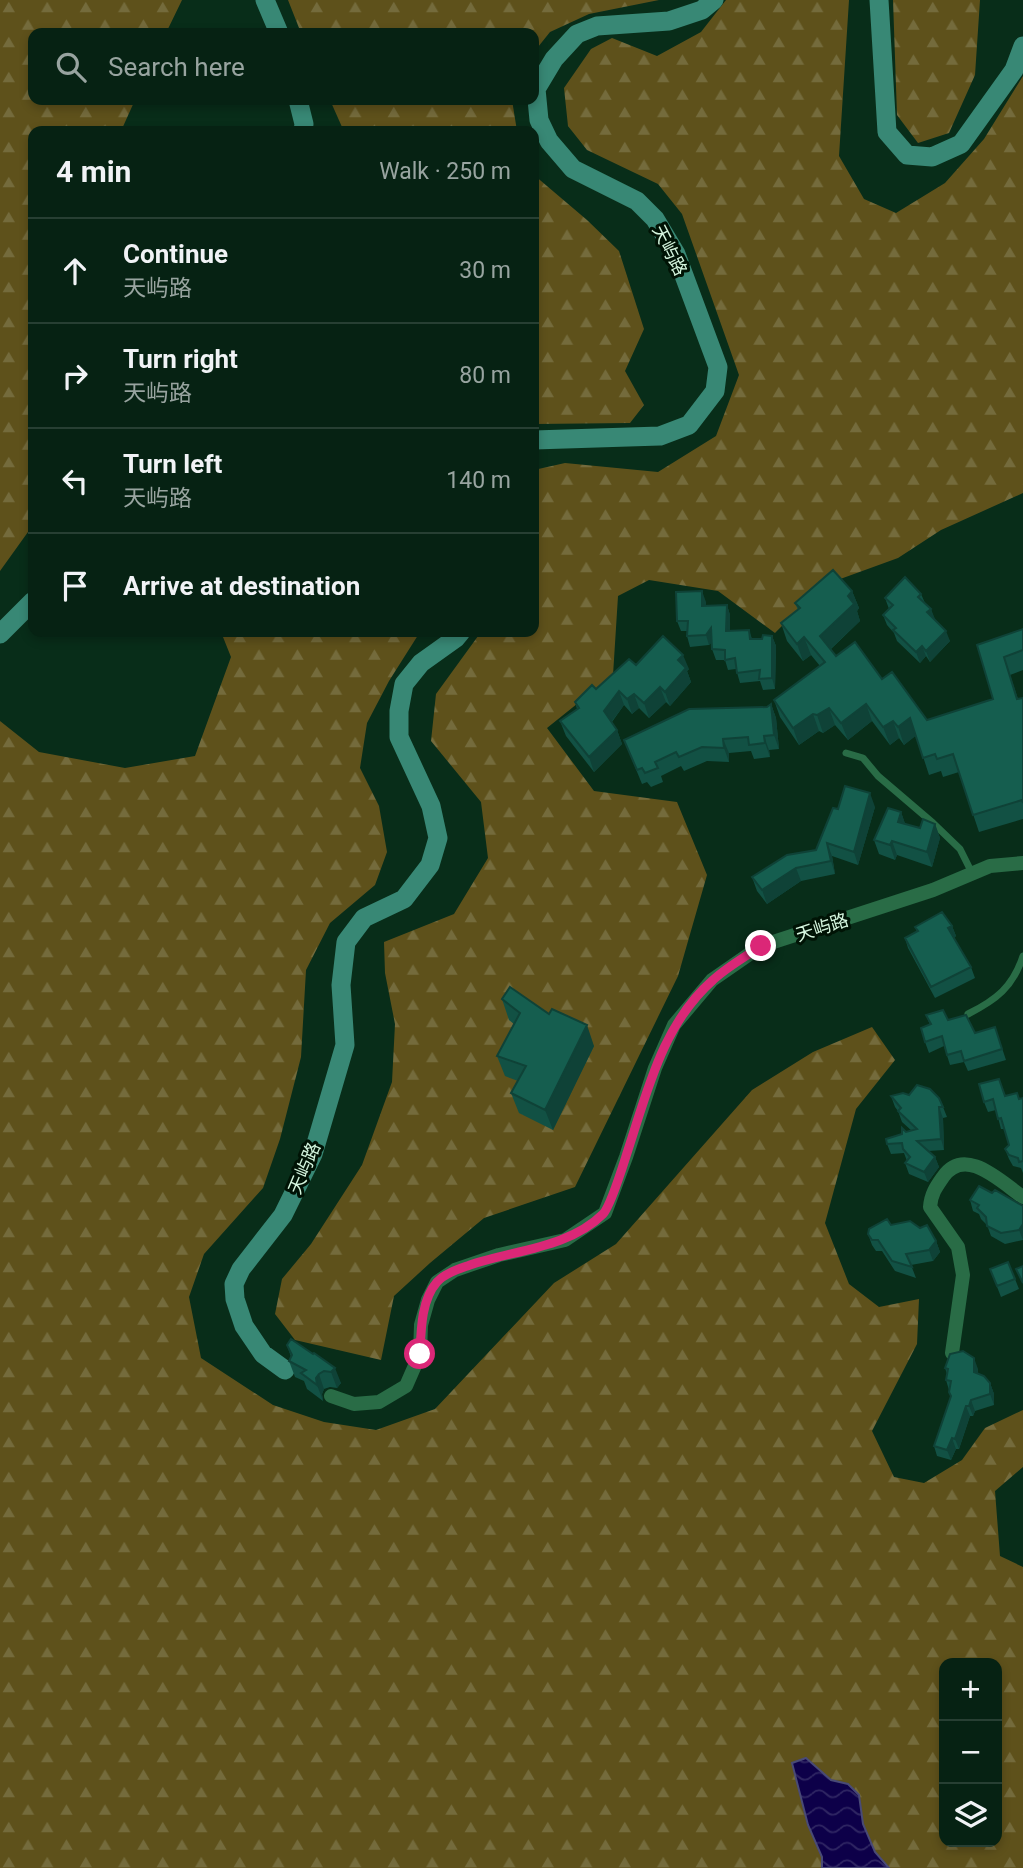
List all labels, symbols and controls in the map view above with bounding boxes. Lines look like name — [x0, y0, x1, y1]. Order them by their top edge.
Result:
search box — [28, 28, 539, 105]
icon: search — [52, 48, 90, 86]
text: Search here — [108, 52, 245, 82]
text: 4 min — [56, 154, 131, 189]
text: Walk · 250 m — [379, 158, 511, 185]
street label: 天屿路 — [648, 221, 692, 279]
text: Continue — [123, 239, 228, 269]
icon: ahead — [56, 252, 94, 290]
text: 30 m — [459, 257, 511, 284]
text: 天屿路 — [123, 275, 192, 302]
text: Turn right — [123, 344, 238, 374]
icon: right — [56, 357, 94, 395]
text: 80 m — [459, 362, 511, 389]
text: 天屿路 — [123, 380, 192, 407]
text: Turn left — [123, 449, 222, 479]
icon: left — [56, 462, 94, 500]
text: 140 m — [446, 467, 511, 494]
text: 天屿路 — [123, 485, 192, 512]
icon: arrive — [56, 567, 94, 605]
text: Arrive at destination — [123, 571, 360, 601]
street label: 天屿路 — [793, 909, 851, 945]
route end — [745, 930, 776, 961]
street label: 天屿路 — [284, 1139, 324, 1197]
route start — [404, 1338, 435, 1369]
map controls — [939, 1658, 1002, 1847]
button: + — [939, 1658, 1002, 1721]
button: − — [939, 1721, 1002, 1784]
button: layers — [939, 1784, 1002, 1847]

